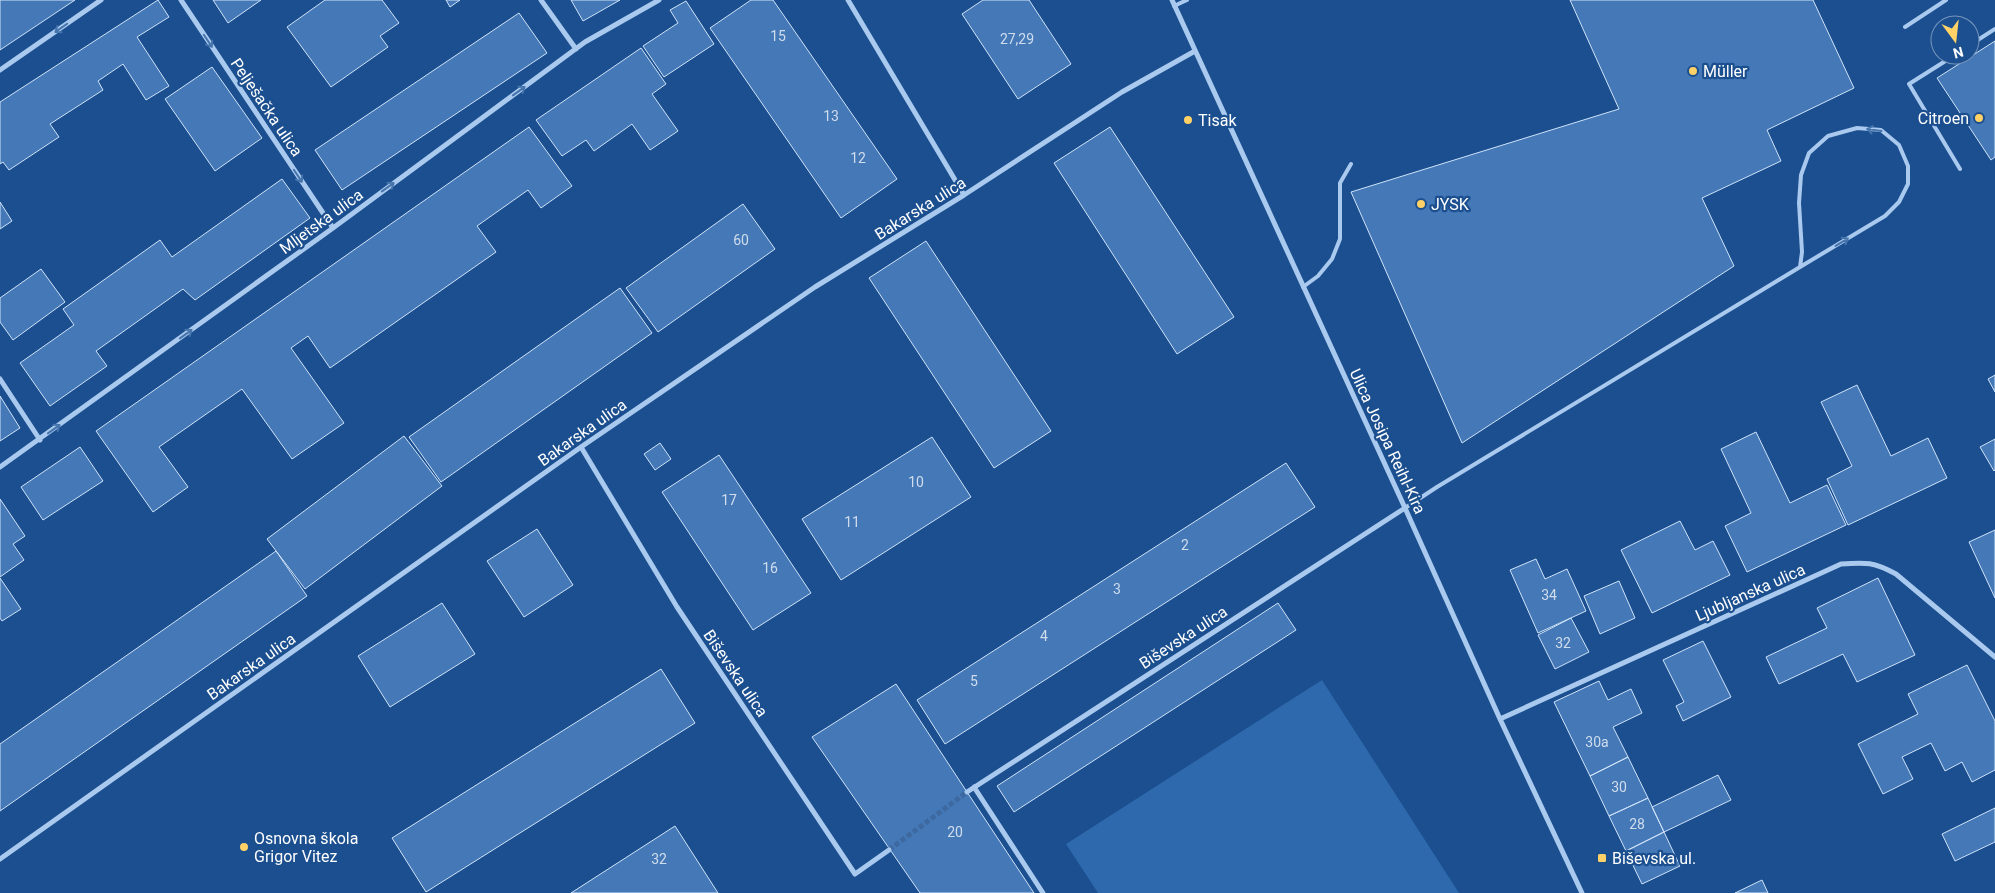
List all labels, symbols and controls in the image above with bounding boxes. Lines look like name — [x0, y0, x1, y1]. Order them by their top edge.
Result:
north arrow — [1930, 15, 1980, 65]
one-way arrow — [54, 23, 68, 33]
house number: 15 — [770, 28, 786, 44]
house number: 27,29 — [1000, 31, 1034, 47]
one-way arrow — [203, 33, 213, 47]
text: N — [1952, 44, 1965, 62]
street label: Pelješačka ulica — [227, 55, 306, 160]
place label: Müller — [1703, 62, 1748, 81]
marker: Müller — [1687, 65, 1699, 77]
one-way arrow — [512, 86, 526, 96]
house number: 13 — [823, 108, 839, 124]
place label: Citroen — [1918, 109, 1969, 128]
place label: Tisak — [1198, 111, 1237, 130]
marker: Citroen — [1973, 112, 1985, 124]
marker: Tisak — [1182, 114, 1194, 126]
one-way arrow — [1866, 125, 1882, 135]
house number: 12 — [850, 150, 866, 166]
one-way arrow — [293, 168, 303, 182]
street label: Bakarska ulica — [871, 173, 969, 244]
one-way arrow — [381, 182, 395, 192]
street label: Mljetska ulica — [276, 185, 367, 258]
place label: JYSK — [1431, 195, 1470, 214]
marker: JYSK — [1415, 198, 1427, 210]
house number: 60 — [733, 232, 749, 248]
one-way arrow — [1834, 237, 1848, 247]
one-way arrow — [179, 329, 193, 339]
street label: Ulica Josipa Reihl-Kira — [1346, 366, 1430, 517]
street label: Bakarska ulica — [534, 395, 630, 470]
one-way arrow — [47, 424, 61, 434]
house number: 10 — [908, 474, 924, 490]
house number: 17 — [721, 492, 737, 508]
house number: 11 — [844, 514, 860, 530]
house number: 2 — [1181, 537, 1189, 553]
house number: 16 — [762, 560, 778, 576]
street label: Ljubljanska ulica — [1692, 560, 1808, 625]
house number: 3 — [1113, 581, 1121, 597]
house number: 34 — [1541, 587, 1557, 603]
street label: Biševska ulica — [1136, 602, 1231, 673]
street label: Biševska ulica — [699, 626, 772, 720]
house number: 4 — [1040, 628, 1048, 644]
street label: Bakarska ulica — [203, 629, 299, 704]
house number: 32 — [1555, 635, 1571, 651]
house number: 5 — [970, 673, 978, 689]
house number: 30a — [1585, 734, 1609, 750]
house number: 30 — [1611, 779, 1627, 795]
house number: 28 — [1629, 816, 1645, 832]
house number: 20 — [947, 824, 963, 840]
place label: Osnovna škola Grigor Vitez — [254, 829, 358, 866]
marker: Osnovna škola Grigor Vitez — [238, 841, 250, 853]
place label: Biševska ul. — [1612, 849, 1696, 868]
house number: 32 — [651, 851, 667, 867]
marker: Biševska ul. — [1596, 852, 1608, 864]

